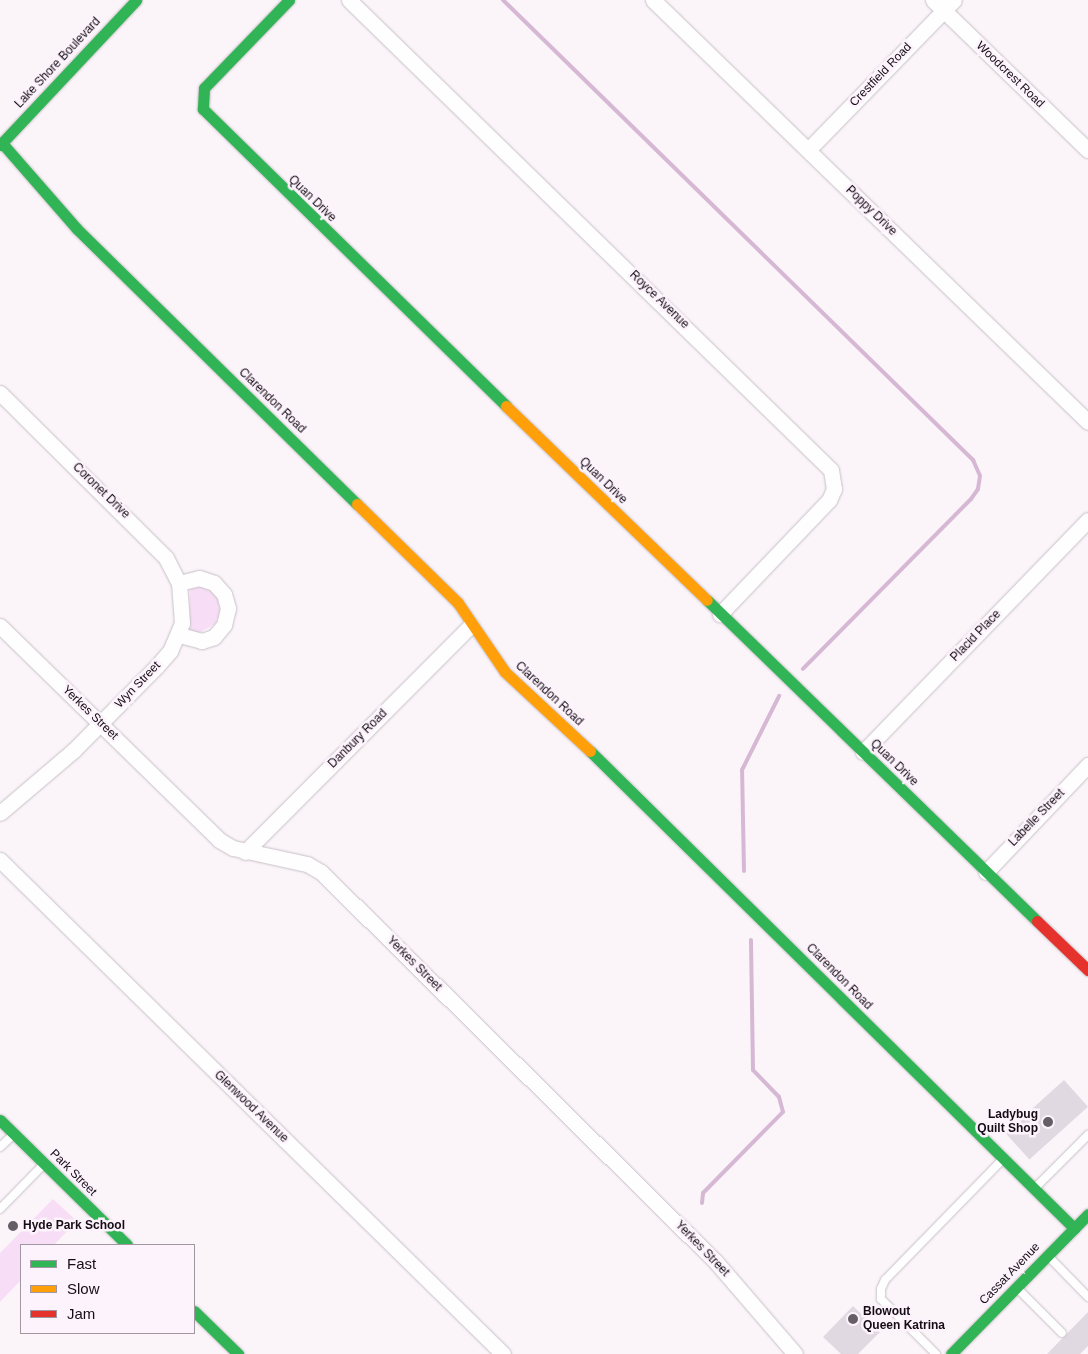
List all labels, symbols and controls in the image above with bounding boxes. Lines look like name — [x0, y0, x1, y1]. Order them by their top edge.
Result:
street label: Lake Shore Boulevard — [12, 15, 104, 111]
street label: Woodcrest Road — [973, 39, 1047, 111]
street label: Crestfield Road — [847, 40, 915, 110]
street label: Quan Drive — [285, 173, 339, 225]
street label: Poppy Drive — [842, 183, 900, 239]
street label: Royce Avenue — [626, 268, 692, 332]
street label: Clarendon Road — [236, 365, 308, 437]
street label: Quan Drive — [576, 455, 630, 507]
street label: Coronet Drive — [69, 460, 133, 522]
street label: Placid Place — [948, 607, 1004, 665]
street label: Wyn Street — [112, 659, 164, 711]
street label: Clarendon Road — [512, 659, 586, 729]
street label: Yerkes Street — [59, 683, 121, 743]
street label: Danbury Road — [326, 707, 390, 771]
street label: Quan Drive — [867, 737, 921, 789]
street label: Labelle Street — [1006, 786, 1068, 850]
street label: Yerkes Street — [384, 934, 444, 994]
street label: Clarendon Road — [803, 941, 875, 1013]
street label: Glenwood Avenue — [211, 1068, 291, 1146]
place label: Ladybug Quilt Shop — [977, 1108, 1038, 1136]
marker: Ladybug Quilt Shop — [1042, 1116, 1054, 1128]
street label: Park Street — [47, 1147, 99, 1199]
street label: Yerkes Street — [672, 1218, 732, 1280]
place label: Hyde Park School — [23, 1219, 125, 1233]
marker: Hyde Park School — [7, 1220, 19, 1232]
street label: Cassat Avenue — [977, 1240, 1043, 1308]
legend — [20, 1244, 195, 1334]
text: Fast — [67, 1255, 96, 1272]
text: Slow — [67, 1280, 100, 1297]
text: Jam — [67, 1305, 95, 1322]
place label: Blowout Queen Katrina — [863, 1305, 945, 1333]
marker: Blowout Queen Katrina — [847, 1313, 859, 1325]

